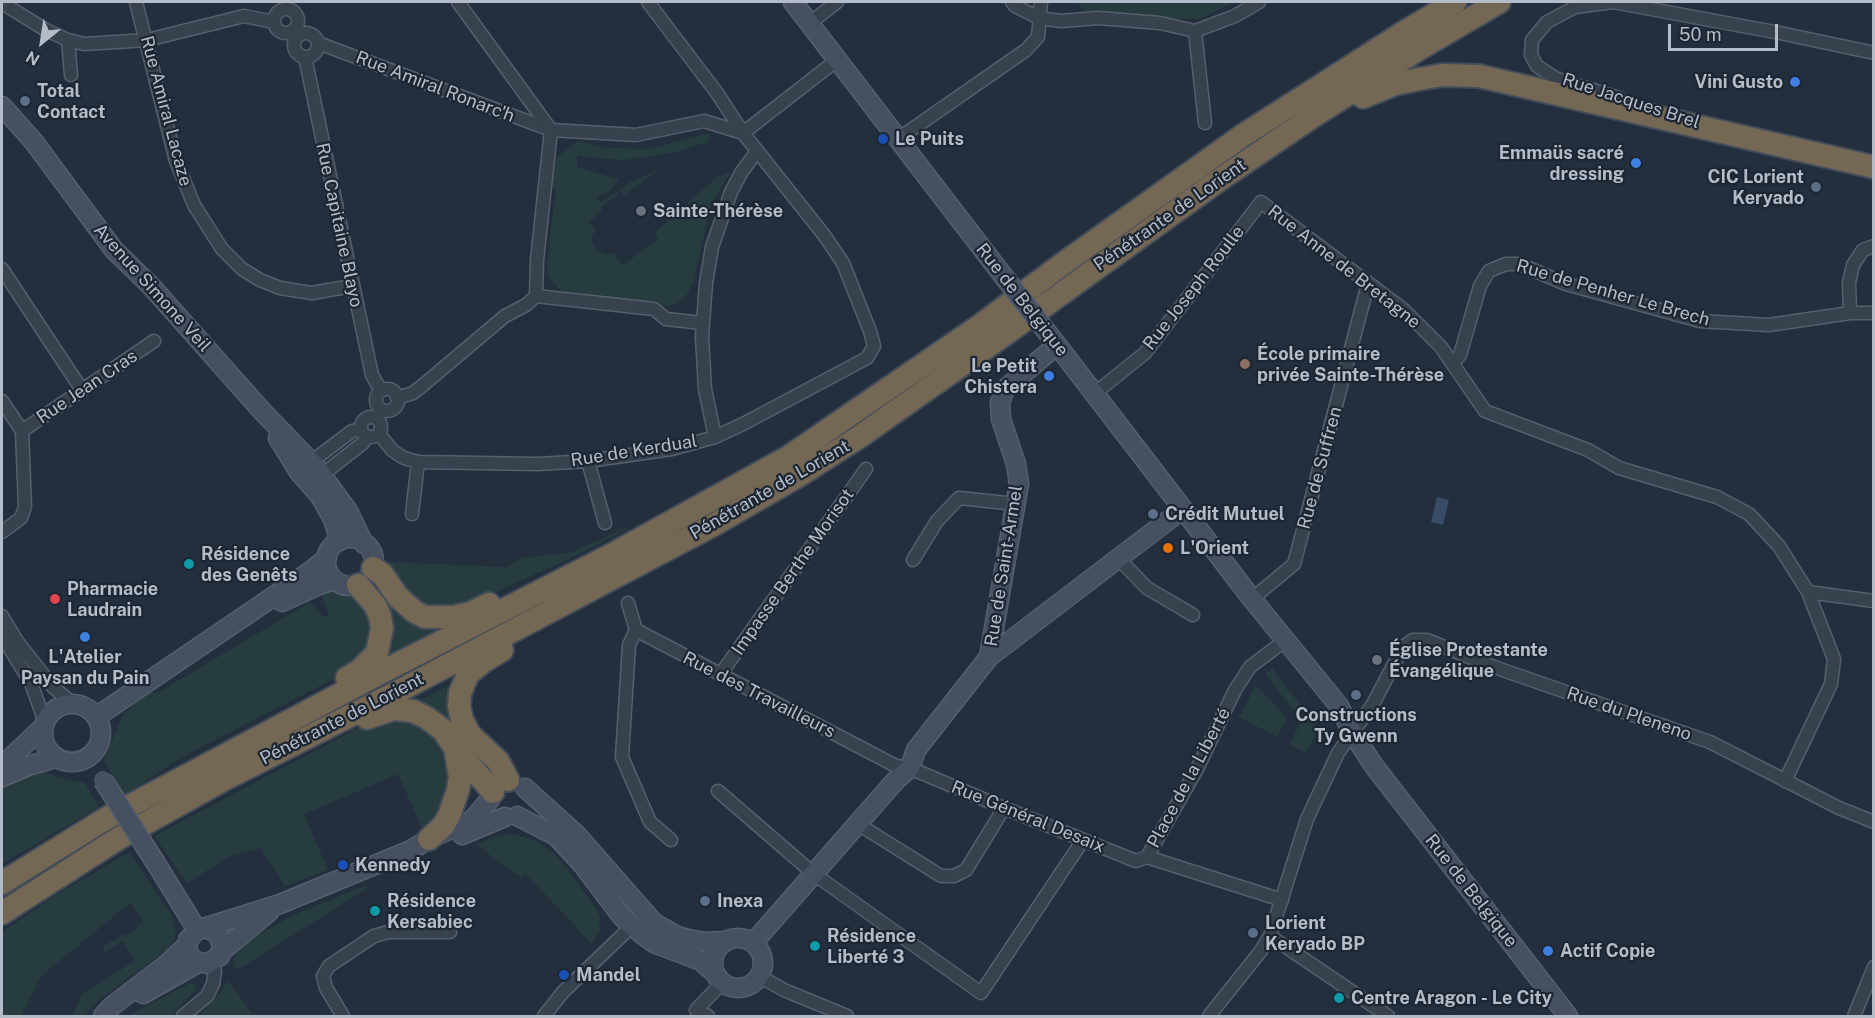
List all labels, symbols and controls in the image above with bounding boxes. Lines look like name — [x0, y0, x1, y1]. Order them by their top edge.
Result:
north arrow — [12, 12, 72, 72]
scale bar — [1671, 12, 1780, 50]
text: 50 m — [1679, 24, 1722, 45]
street label: Rue Amiral Lacaze — [136, 33, 196, 189]
text: N — [23, 47, 43, 69]
street label: Rue Amiral Ronarc'h — [353, 47, 517, 127]
street label: Rue Jacques Brel — [1560, 69, 1702, 133]
place label: Vini Gusto — [1695, 71, 1783, 93]
marker: Vini Gusto — [1788, 75, 1802, 89]
place label: Total Contact — [37, 80, 105, 122]
marker: Total Contact — [18, 94, 32, 108]
place label: Le Puits — [895, 128, 964, 150]
marker: Le Puits — [876, 132, 890, 146]
street label: Rue Capitaine Blayo — [311, 141, 367, 309]
place label: Emmaüs sacré dressing — [1499, 142, 1624, 184]
street label: Pénétrante de Lorient — [1090, 154, 1250, 276]
marker: Emmaüs sacré dressing — [1629, 156, 1643, 170]
place label: CIC Lorient Keryado — [1708, 166, 1804, 208]
marker: CIC Lorient Keryado — [1809, 180, 1823, 194]
place label: Sainte-Thérèse — [653, 200, 783, 222]
street label: Rue Anne de Bretagne — [1263, 201, 1425, 333]
marker: Sainte-Thérèse — [634, 204, 648, 218]
street label: Avenue Simone Veil — [89, 219, 215, 357]
street label: Rue Joseph Roulle — [1139, 221, 1249, 355]
street label: Rue de Belgique — [971, 239, 1073, 361]
street label: Rue de Penher Le Brech — [1514, 255, 1712, 331]
place label: École primaire privée Sainte-Thérèse — [1257, 343, 1444, 386]
street label: Rue Jean Cras — [32, 345, 142, 429]
place label: Le Petit Chistera — [964, 355, 1037, 398]
marker: École primaire privée Sainte-Thérèse — [1238, 357, 1252, 371]
marker: Le Petit Chistera — [1042, 369, 1056, 383]
street label: Rue de Suffren — [1293, 404, 1347, 532]
street label: Rue de Kerdual — [569, 430, 699, 472]
street label: Pénétrante de Lorient — [686, 435, 854, 545]
street label: Rue de Saint-Armel — [981, 484, 1027, 648]
street label: Impasse Berthe Morisot — [727, 485, 859, 659]
place label: Crédit Mutuel — [1165, 503, 1285, 525]
marker: Crédit Mutuel — [1146, 507, 1160, 521]
place label: L'Orient — [1180, 537, 1249, 559]
marker: L'Orient — [1161, 541, 1175, 555]
place label: Résidence des Genêts — [201, 543, 298, 586]
marker: Résidence des Genêts — [182, 557, 196, 571]
place label: Pharmacie Laudrain — [67, 578, 158, 620]
marker: Pharmacie Laudrain — [48, 592, 62, 606]
marker: L'Atelier Paysan du Pain — [78, 630, 92, 644]
place label: Église Protestante Évangélique — [1389, 639, 1548, 682]
place label: L'Atelier Paysan du Pain — [21, 646, 149, 688]
street label: Rue des Travailleurs — [679, 647, 839, 743]
marker: Église Protestante Évangélique — [1370, 653, 1384, 667]
street label: Pénétrante de Lorient — [257, 668, 427, 770]
street label: Rue du Pleneno — [1564, 683, 1694, 745]
marker: Constructions Ty Gwenn — [1349, 688, 1363, 702]
street label: Place de la Liberté — [1143, 704, 1235, 852]
place label: Constructions Ty Gwenn — [1295, 704, 1417, 746]
street label: Rue Général Desaix — [948, 776, 1108, 858]
street label: Rue de Belgique — [1420, 830, 1522, 952]
place label: Kennedy — [355, 854, 431, 876]
marker: Kennedy — [336, 858, 350, 872]
place label: Résidence Kersabiec — [387, 890, 476, 932]
place label: Inexa — [717, 890, 763, 912]
marker: Inexa — [698, 894, 712, 908]
marker: Résidence Kersabiec — [368, 904, 382, 918]
place label: Lorient Keryado BP — [1265, 912, 1365, 954]
place label: Résidence Liberté 3 — [827, 925, 916, 968]
marker: Lorient Keryado BP — [1246, 926, 1260, 940]
marker: Résidence Liberté 3 — [808, 939, 822, 953]
place label: Actif Copie — [1560, 940, 1655, 962]
marker: Actif Copie — [1541, 944, 1555, 958]
place label: Mandel — [576, 964, 641, 986]
marker: Mandel — [557, 968, 571, 982]
place label: Centre Aragon - Le City — [1351, 987, 1552, 1009]
marker: Centre Aragon - Le City — [1332, 991, 1346, 1005]

